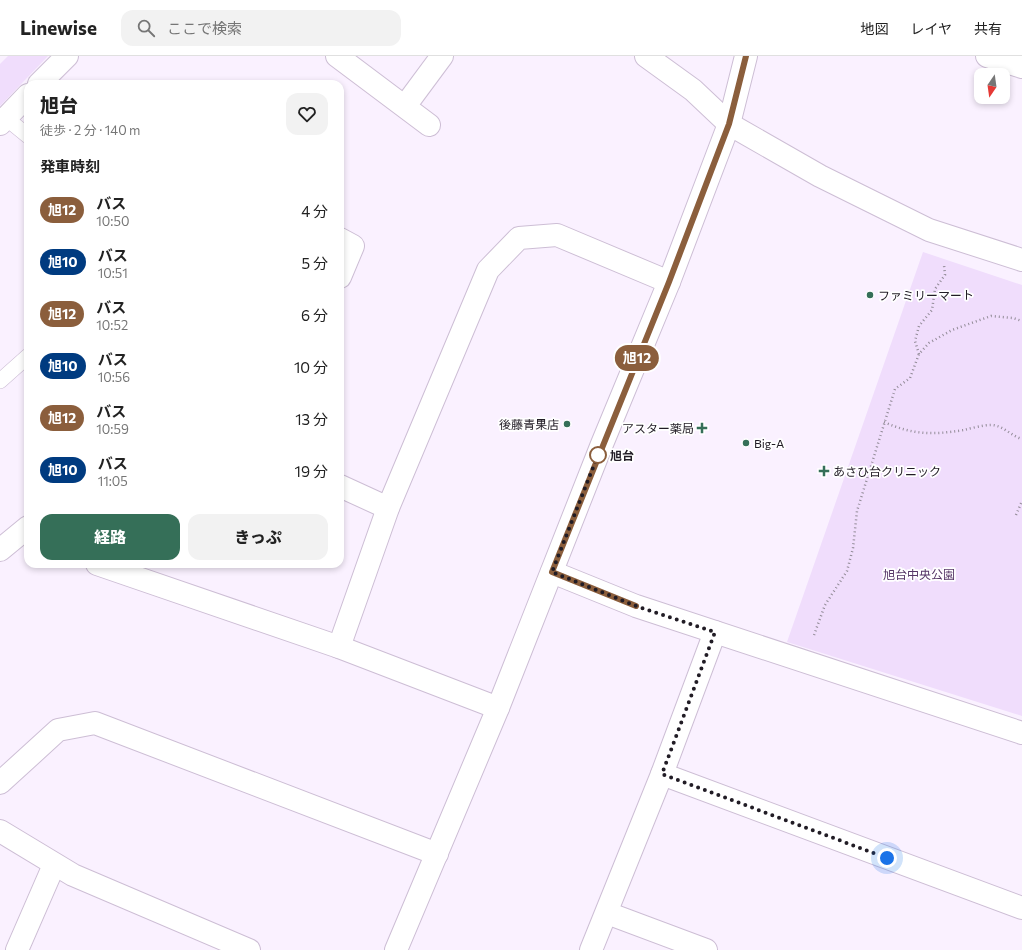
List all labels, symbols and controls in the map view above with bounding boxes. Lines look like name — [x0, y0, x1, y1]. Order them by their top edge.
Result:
search box — [121, 10, 401, 46]
text: Linewise — [20, 16, 97, 39]
icon: search — [135, 17, 157, 39]
text: ここで検索 — [167, 19, 242, 37]
text: 地図 — [860, 20, 888, 37]
text: レイヤ — [910, 20, 952, 37]
text: 共有 — [974, 20, 1002, 37]
north arrow — [974, 68, 1010, 104]
map controls — [974, 68, 1010, 104]
text: 旭台 — [40, 93, 78, 116]
button: heart — [286, 93, 328, 135]
text: 徒歩 · 2 分 · 140 m — [40, 122, 140, 138]
text: 発車時刻 — [40, 157, 100, 175]
text: バス — [96, 194, 126, 212]
text: 旭12 — [48, 201, 76, 218]
text: 4 分 — [301, 202, 328, 220]
text: 10:50 — [96, 213, 129, 229]
text: バス — [98, 246, 128, 264]
text: 旭10 — [48, 253, 78, 270]
text: 5 分 — [302, 254, 328, 272]
text: 10:51 — [98, 265, 128, 281]
place label: ファミリーマート — [878, 288, 974, 302]
marker: ファミリーマート — [865, 290, 875, 300]
text: バス — [96, 298, 126, 316]
text: 旭12 — [48, 305, 76, 322]
text: 6 分 — [301, 306, 328, 324]
text: 10:52 — [96, 317, 128, 333]
line badge: 旭12 — [614, 345, 660, 371]
text: 旭12 — [623, 349, 651, 366]
text: バス — [98, 350, 128, 368]
text: 旭10 — [48, 357, 78, 374]
text: 10 分 — [294, 358, 328, 376]
text: 10:56 — [98, 369, 130, 385]
text: バス — [96, 402, 126, 420]
text: 旭12 — [48, 409, 76, 426]
text: 13 分 — [295, 410, 328, 428]
place label: 後藤青果店 — [499, 417, 559, 431]
marker: 後藤青果店 — [562, 419, 572, 429]
text: 10:59 — [96, 421, 129, 437]
place label: アスター薬局 — [622, 421, 694, 435]
marker: アスター薬局 — [697, 423, 707, 433]
place label: Big-A — [754, 436, 784, 450]
marker: Big-A — [741, 438, 751, 448]
marker: 旭台 — [589, 446, 607, 464]
place label: 旭台 — [610, 448, 634, 462]
text: バス — [98, 454, 128, 472]
text: 旭10 — [48, 461, 78, 478]
text: 19 分 — [295, 462, 328, 480]
place label: あさひ台クリニック — [833, 464, 941, 478]
marker: あさひ台クリニック — [818, 465, 830, 477]
text: 11:05 — [98, 473, 128, 489]
button: 経路 — [40, 514, 180, 560]
button: きっぷ — [188, 514, 328, 560]
park label: 旭台中央公園 — [883, 567, 955, 581]
your location — [877, 848, 897, 868]

